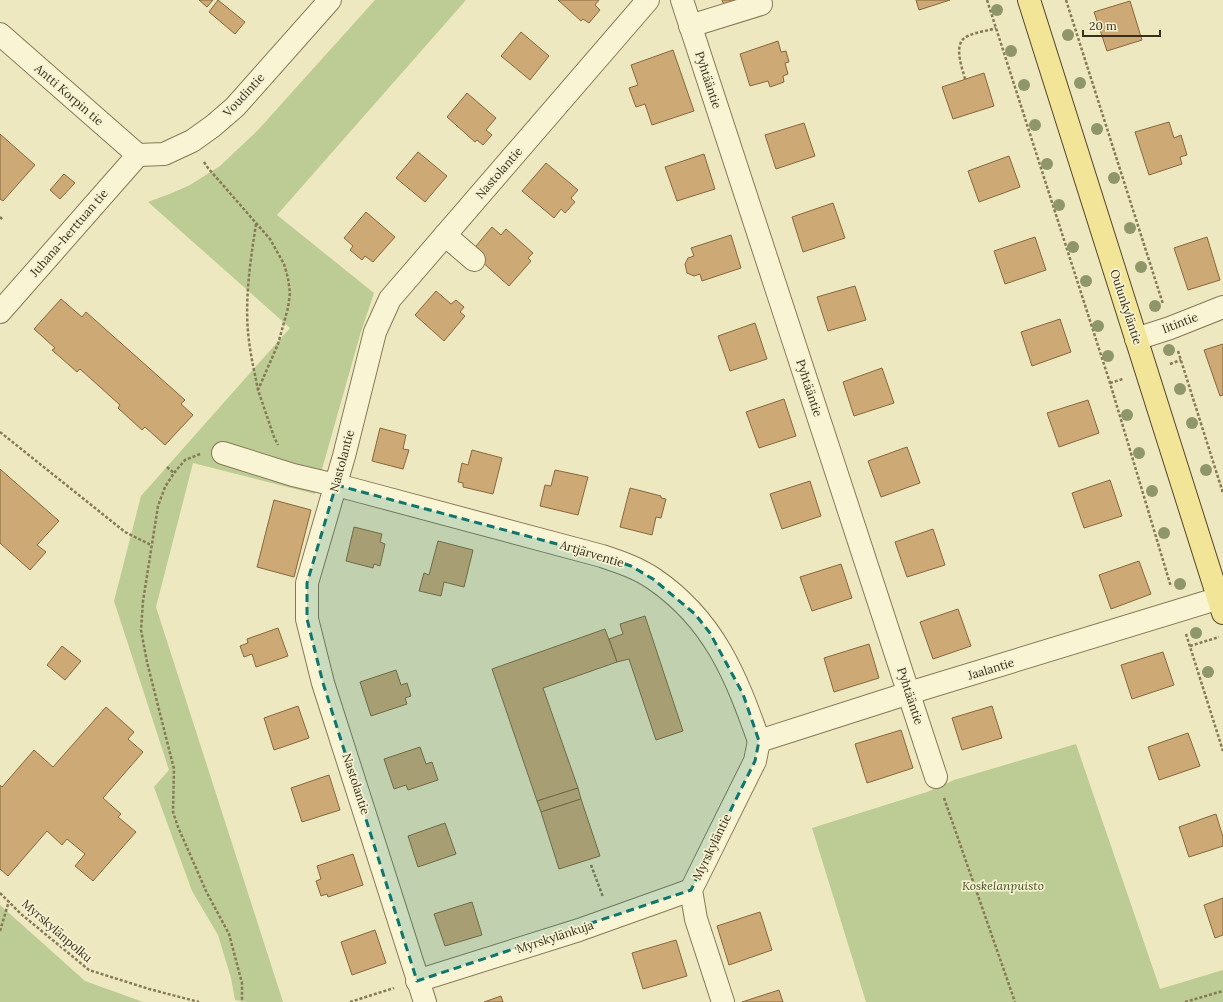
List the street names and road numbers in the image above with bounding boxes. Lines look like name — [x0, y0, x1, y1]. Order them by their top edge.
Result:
street label: Pyhtääntie — [692, 49, 725, 111]
street label: Antti Korpin tie — [31, 60, 107, 129]
street label: Voudintie — [219, 70, 268, 120]
street label: Nastolantie — [472, 143, 525, 202]
street label: Juhana-herttuan tie — [26, 185, 111, 280]
street label: Oulunkyläntie — [1107, 267, 1146, 347]
street label: Iitintie — [1160, 309, 1200, 336]
street label: Pyhtääntie — [793, 357, 826, 419]
street label: Nastolantie — [326, 428, 357, 494]
street label: Artjärventie — [557, 536, 626, 571]
street label: Jaalantie — [965, 654, 1016, 683]
street label: Pyhtääntie — [894, 665, 927, 727]
street label: Nastolantie — [340, 751, 374, 817]
street label: Myrskyläntie — [689, 811, 734, 882]
street label: Myrskylänpolku — [19, 896, 96, 965]
street label: Myrskylänkuja — [514, 917, 595, 956]

